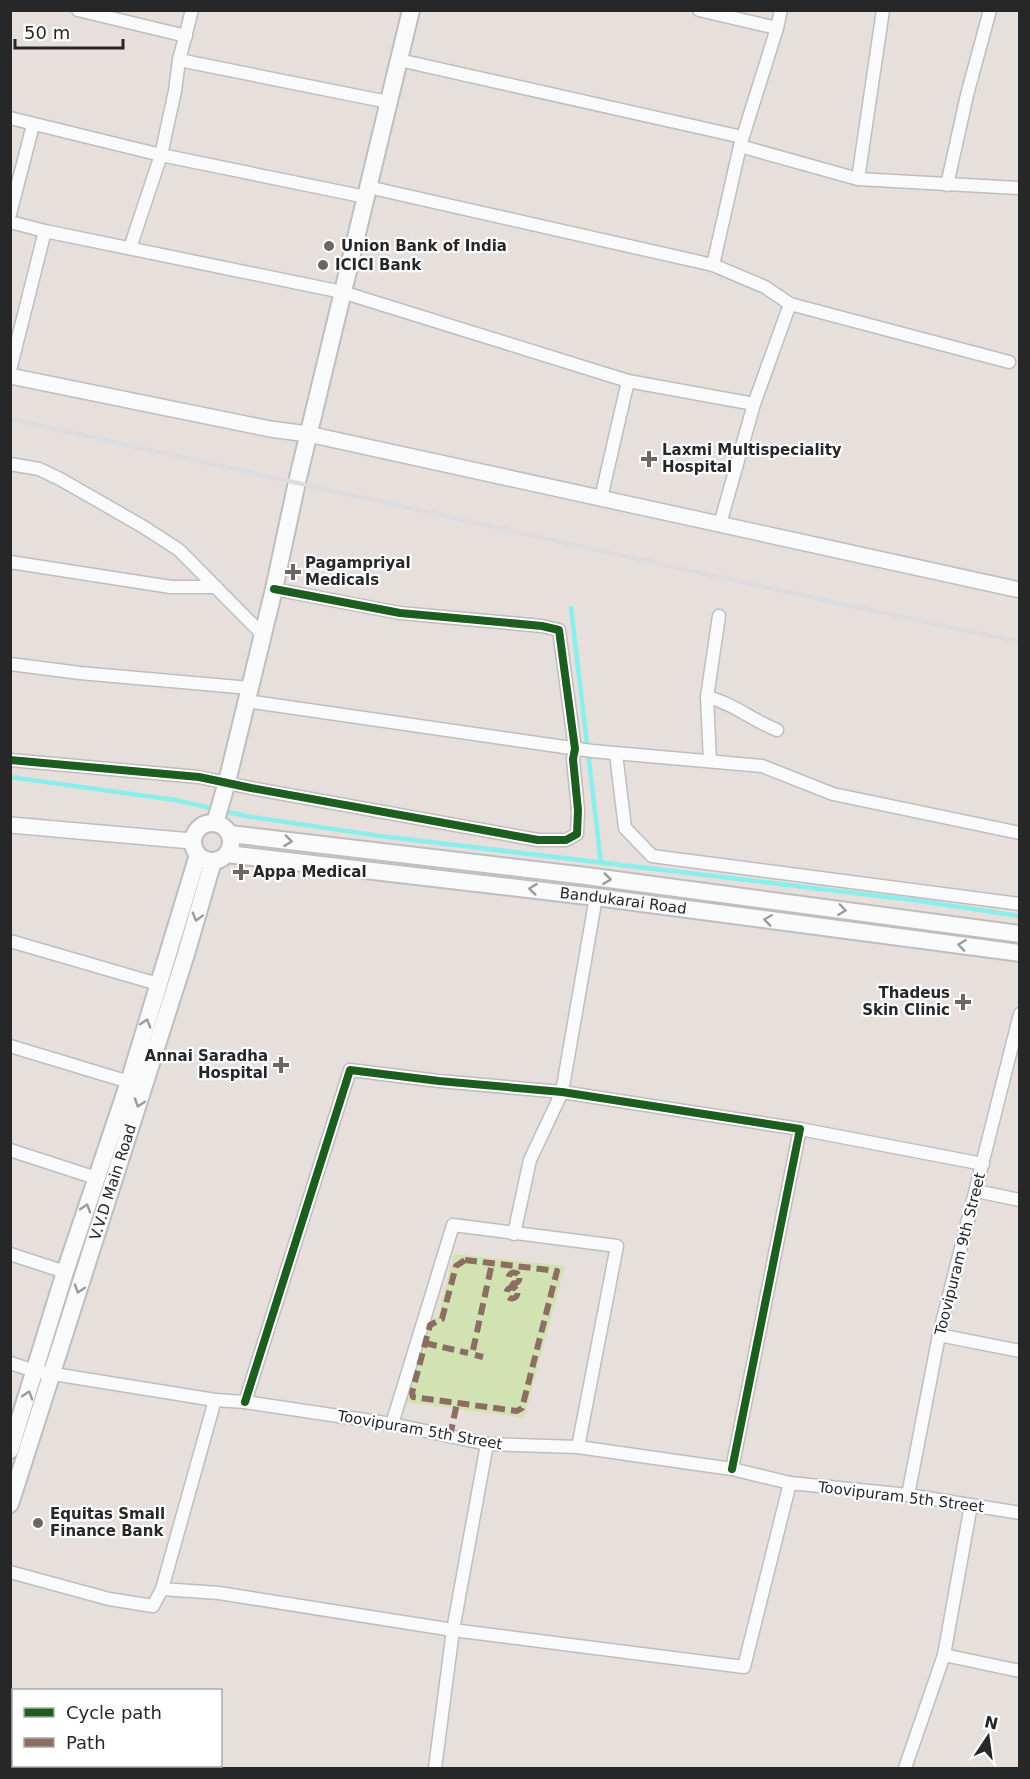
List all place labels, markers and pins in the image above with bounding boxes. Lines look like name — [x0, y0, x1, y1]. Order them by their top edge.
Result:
place label: Union Bank of India — [341, 237, 507, 255]
marker: Union Bank of India — [322, 239, 336, 253]
place label: ICICI Bank — [335, 256, 422, 274]
marker: ICICI Bank — [316, 258, 330, 272]
place label: Laxmi Multispeciality Hospital — [662, 441, 842, 476]
marker: Laxmi Multispeciality Hospital — [640, 450, 658, 468]
place label: Pagampriyal Medicals — [305, 554, 411, 589]
marker: Pagampriyal Medicals — [286, 565, 300, 579]
place label: Appa Medical — [253, 863, 367, 881]
marker: Appa Medical — [234, 865, 248, 879]
place label: Thadeus Skin Clinic — [862, 984, 950, 1019]
marker: Thadeus Skin Clinic — [954, 993, 972, 1011]
place label: Annai Saradha Hospital — [145, 1047, 268, 1082]
marker: Annai Saradha Hospital — [272, 1056, 290, 1074]
place label: Equitas Small Finance Bank — [50, 1505, 165, 1540]
marker: Equitas Small Finance Bank — [31, 1516, 45, 1530]

